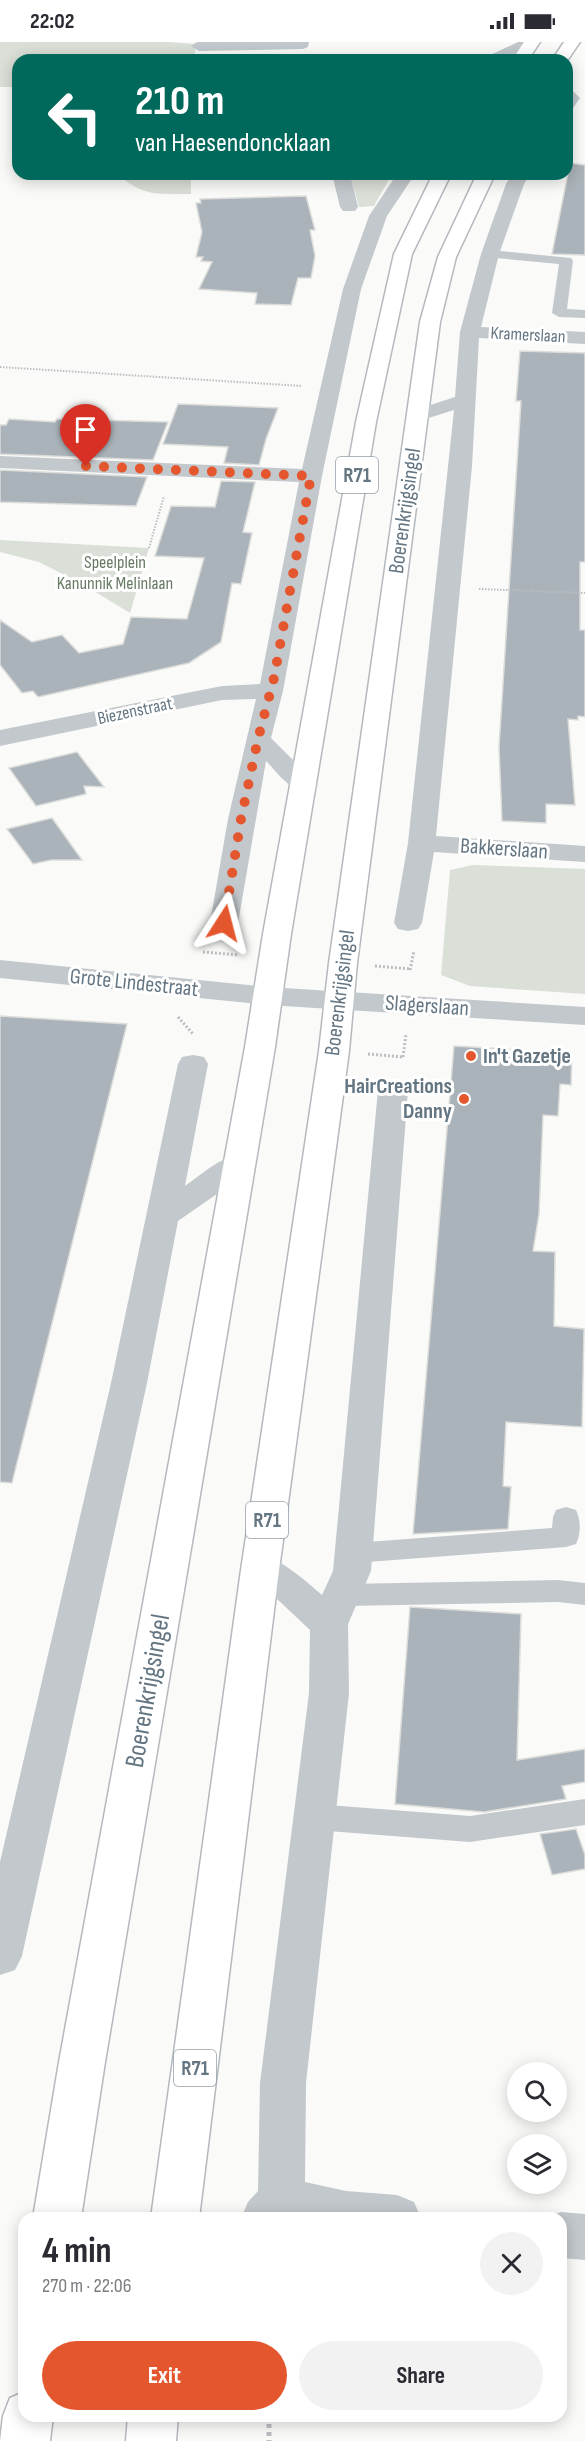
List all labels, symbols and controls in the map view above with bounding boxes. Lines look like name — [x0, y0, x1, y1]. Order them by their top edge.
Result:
text: 22:02 — [30, 8, 74, 35]
text: 210 m — [135, 76, 224, 127]
icon: left — [36, 78, 114, 156]
text: van Haesendoncklaan — [135, 127, 331, 159]
street label: Kramerslaan — [490, 323, 566, 347]
pin — [60, 404, 111, 466]
icon: arrive — [69, 413, 102, 446]
street label: Boerenkrijgsingel — [383, 446, 427, 576]
road number: R71 — [336, 457, 378, 493]
park label: Speelplein Kanunnik Melinlaan — [57, 552, 173, 594]
street label: Biezenstraat — [96, 693, 175, 729]
street label: Bakkerslaan — [459, 832, 549, 866]
position arrow — [192, 891, 256, 955]
street label: Boerenkrijgsingel — [319, 929, 361, 1057]
street label: Grote Lindestraat — [68, 963, 200, 1003]
street label: Slagerslaan — [384, 990, 470, 1022]
place label: In't Gazetje — [483, 1043, 571, 1070]
marker: In't Gazetje — [464, 1049, 478, 1063]
place label: HairCreations Danny — [344, 1073, 452, 1125]
marker: HairCreations Danny — [457, 1092, 471, 1106]
road number: R71 — [246, 1502, 288, 1538]
street label: Boerenkrijgsingel — [119, 1612, 177, 1770]
road number: R71 — [174, 2050, 216, 2086]
map controls — [507, 2062, 567, 2194]
button: search — [507, 2062, 567, 2122]
button: layers — [507, 2134, 567, 2194]
text: 4 min — [42, 2230, 112, 2273]
button: close — [480, 2232, 543, 2295]
text: 270 m · 22:06 — [42, 2274, 131, 2298]
button: Exit — [42, 2341, 287, 2410]
button: Share — [299, 2341, 543, 2410]

